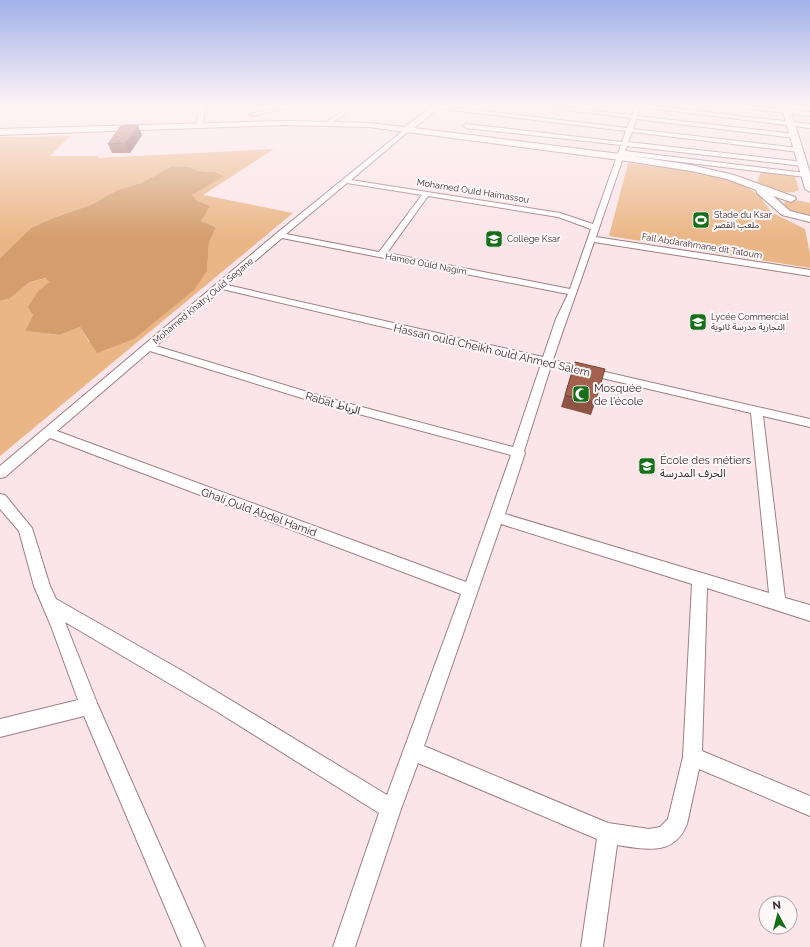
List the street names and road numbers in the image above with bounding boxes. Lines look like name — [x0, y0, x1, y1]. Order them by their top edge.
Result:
street label: Mohamed Ould Haimassou — [416, 177, 530, 205]
street label: Fall Abdarahmane dit Tatoum — [641, 232, 763, 260]
street label: Hamed Ould Nagim — [384, 251, 468, 277]
street label: Mohamed Khatry Ould Segane — [151, 256, 256, 346]
street label: Hassan ould Cheikh ould Ahmed Salem — [392, 322, 591, 379]
street label: Rabat الرباط — [304, 389, 362, 418]
street label: Ghali Ould Abdel Hamid — [199, 486, 319, 539]

